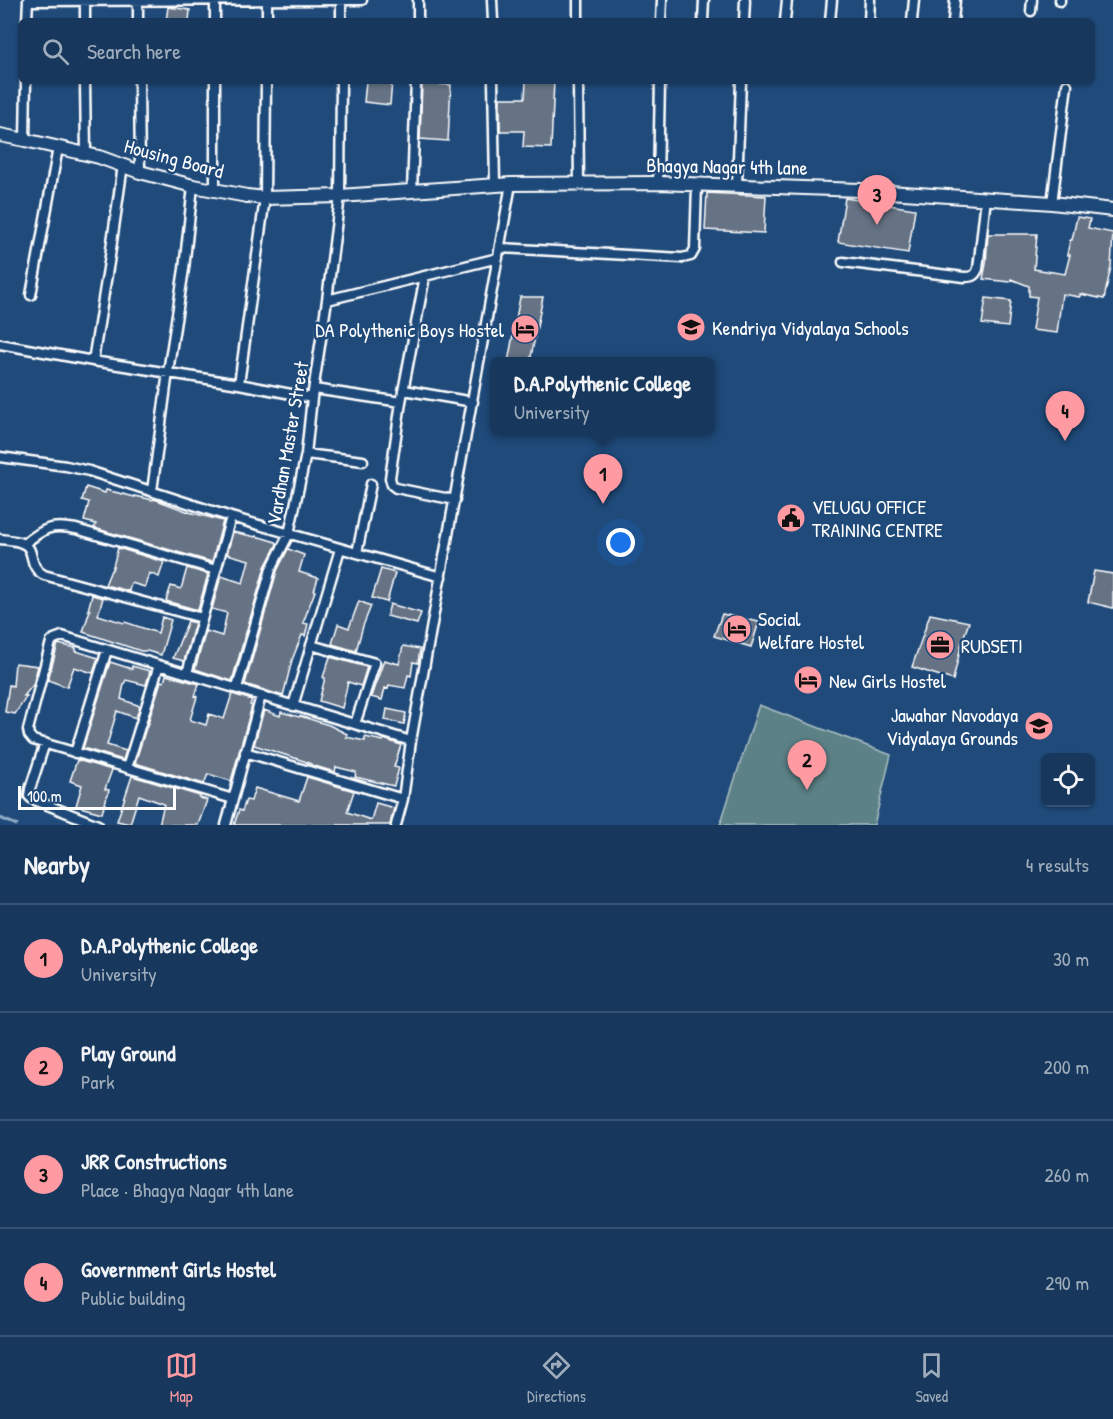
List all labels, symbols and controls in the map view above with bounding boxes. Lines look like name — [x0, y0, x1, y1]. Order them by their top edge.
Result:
search box — [18, 18, 1095, 84]
icon: search — [39, 35, 72, 68]
text: Search here — [87, 36, 181, 66]
street label: Housing Board — [121, 132, 227, 184]
street label: Bhagya Nagar 4th lane — [646, 151, 808, 181]
pin: 3 — [858, 176, 896, 225]
school or university icon: Kendriya Vidyalaya Schools — [675, 311, 707, 343]
hotel icon: DA Polythenic Boys Hostel — [509, 313, 541, 345]
place label: Kendriya Vidyalaya Schools — [712, 314, 909, 341]
place label: DA Polythenic Boys Hostel — [315, 316, 505, 343]
popup — [490, 357, 715, 435]
street label: Vardhan Master Street — [259, 358, 315, 527]
text: D.A.Polythenic College — [514, 368, 691, 398]
pin: 4 — [1046, 392, 1084, 441]
text: University — [514, 398, 590, 425]
pin: 1 — [584, 454, 622, 504]
place label: VELUGU OFFICE TRAINING CENTRE — [812, 493, 943, 543]
public building icon: VELUGU OFFICE TRAINING CENTRE — [775, 502, 807, 534]
your location — [606, 528, 635, 557]
place label: Social Welfare Hostel — [758, 605, 865, 655]
hotel icon: Social Welfare Hostel — [721, 613, 753, 645]
office icon: RUDSETI — [924, 629, 956, 661]
place label: RUDSETI — [961, 632, 1023, 659]
hotel icon: New Girls Hostel — [792, 664, 824, 696]
place label: New Girls Hostel — [829, 667, 947, 694]
place label: Jawahar Navodaya Vidyalaya Grounds — [886, 701, 1018, 751]
school or university icon: Jawahar Navodaya Vidyalaya Grounds — [1023, 710, 1055, 742]
pin: 2 — [788, 740, 826, 790]
map controls — [1041, 753, 1095, 807]
button: locate — [1041, 753, 1095, 807]
scale bar — [18, 783, 176, 810]
text: 100 m — [27, 785, 62, 807]
text: Nearby — [24, 847, 90, 882]
text: 4 results — [1026, 851, 1089, 878]
text: D.A.Polythenic College — [81, 930, 258, 960]
text: 1 — [40, 945, 47, 972]
text: 30 m — [1053, 945, 1089, 972]
text: University — [81, 960, 157, 987]
text: Play Ground — [81, 1038, 176, 1068]
text: 2 — [39, 1053, 48, 1080]
text: 200 m — [1044, 1053, 1089, 1080]
text: Park — [81, 1068, 114, 1095]
text: JRR Constructions — [81, 1146, 227, 1176]
text: 3 — [39, 1161, 48, 1188]
text: 260 m — [1045, 1161, 1089, 1188]
text: Place · Bhagya Nagar 4th lane — [81, 1176, 294, 1203]
text: Government Girls Hostel — [81, 1254, 276, 1284]
text: 4 — [40, 1269, 47, 1296]
text: 290 m — [1045, 1269, 1089, 1296]
text: Public building — [81, 1284, 185, 1311]
tab: Map — [165, 1349, 198, 1407]
tab: Directions — [527, 1349, 586, 1407]
tab: Saved — [915, 1349, 948, 1407]

